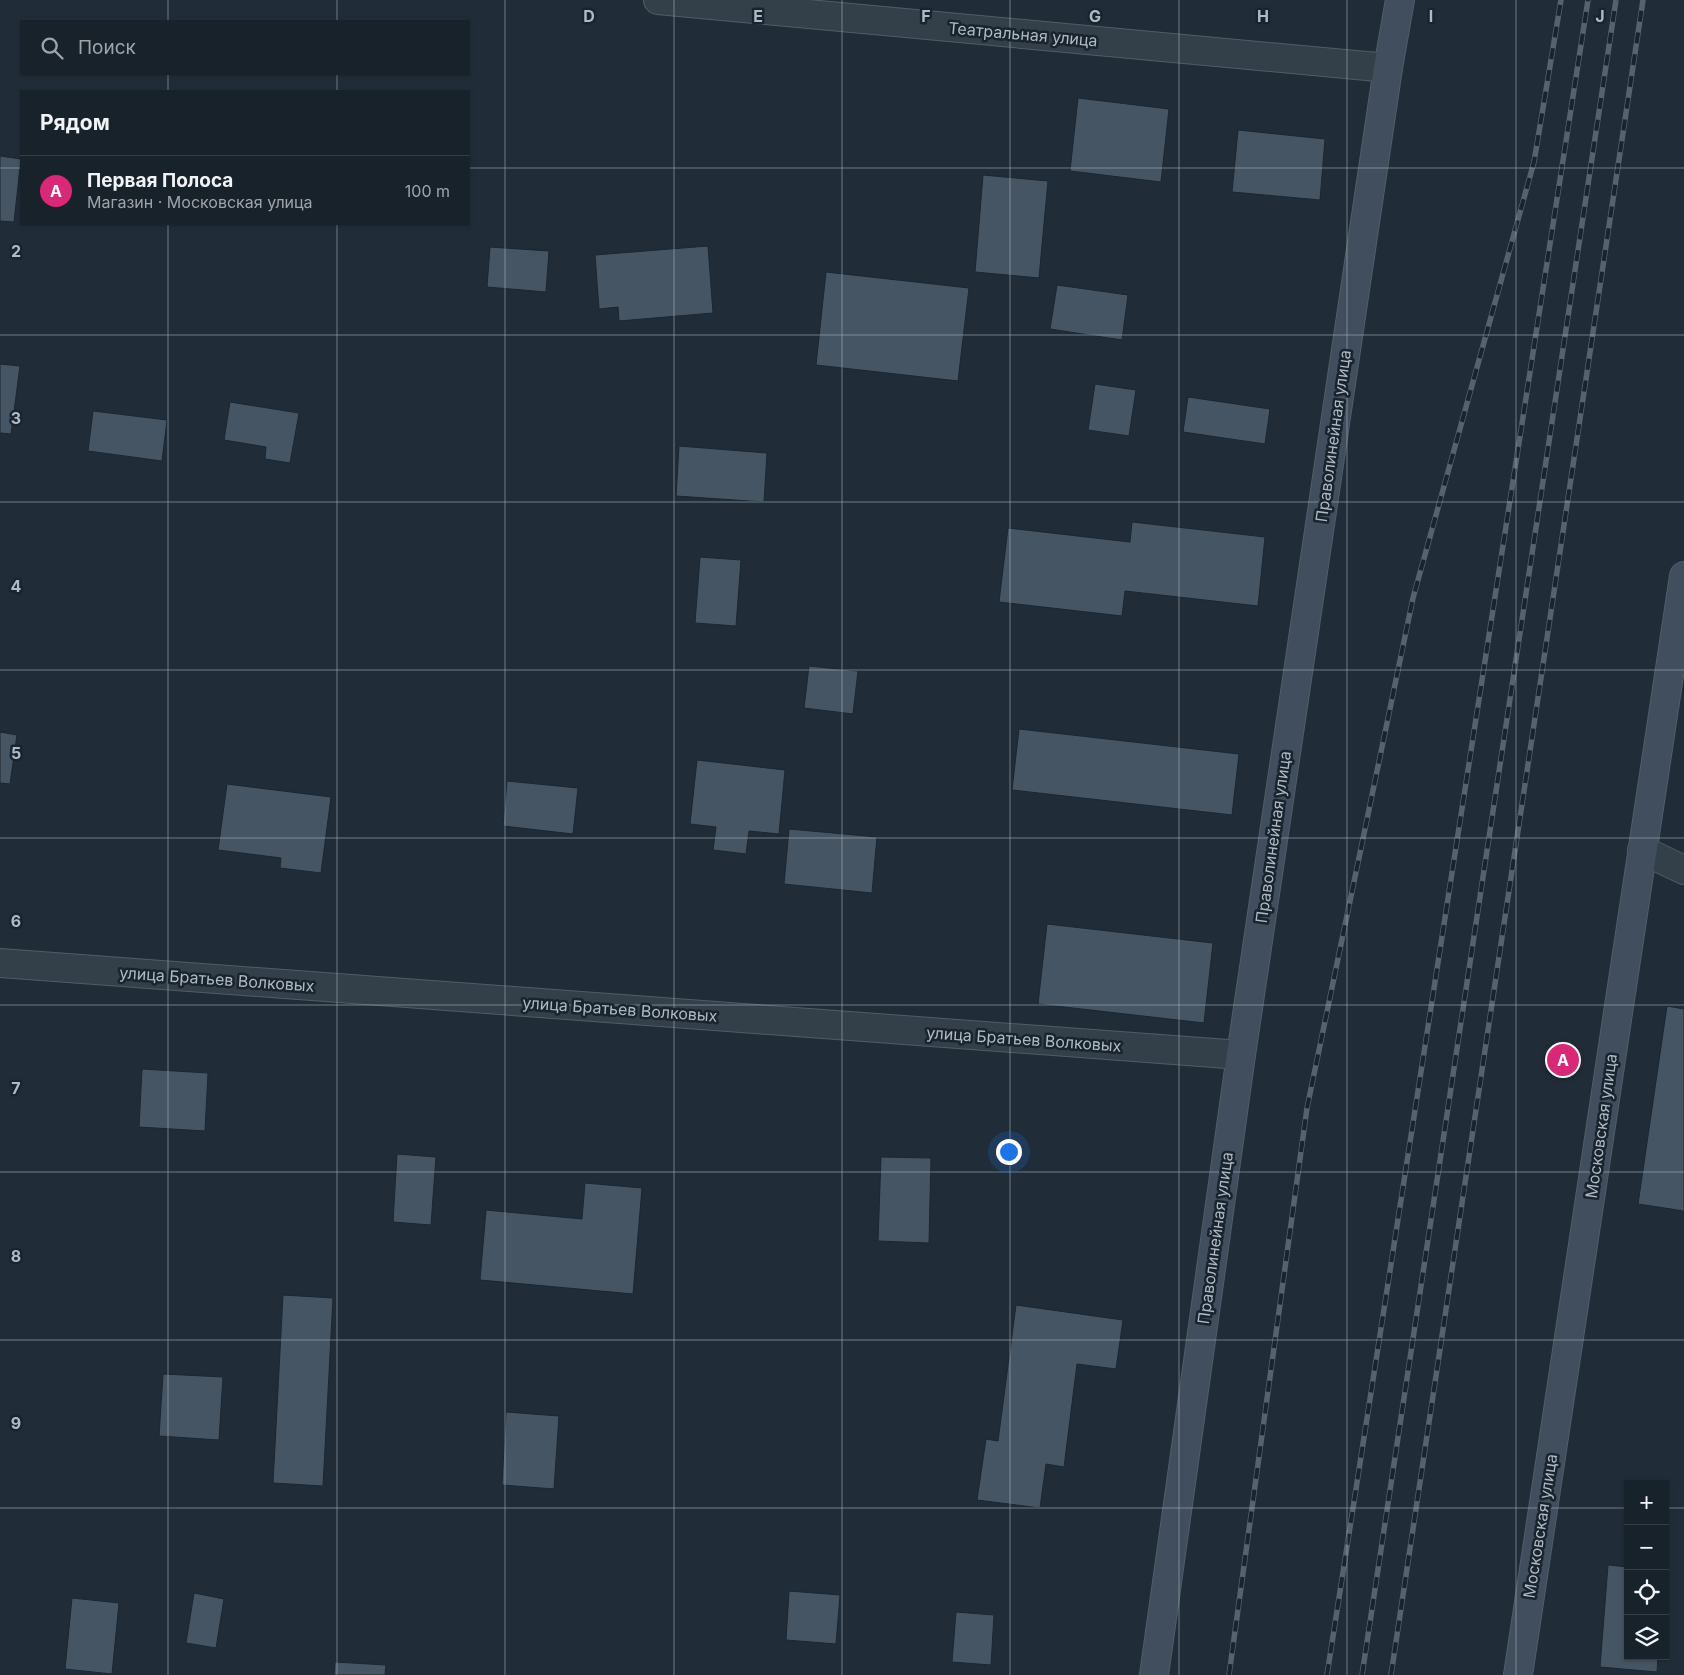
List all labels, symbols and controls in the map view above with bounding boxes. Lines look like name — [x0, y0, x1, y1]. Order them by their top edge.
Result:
text: D — [583, 6, 595, 26]
text: E — [753, 6, 763, 26]
text: F — [921, 6, 931, 26]
text: G — [1089, 6, 1101, 26]
text: H — [1257, 6, 1269, 26]
text: I — [1429, 6, 1433, 26]
text: J — [1595, 6, 1605, 26]
street label: Театральная улица — [948, 18, 1098, 50]
search box — [20, 20, 470, 75]
icon: search — [38, 34, 66, 62]
text: Поиск — [78, 36, 136, 59]
text: Рядом — [40, 110, 110, 135]
text: Первая Полоса — [87, 169, 233, 192]
text: A — [50, 181, 62, 201]
text: 100 m — [405, 181, 450, 201]
text: Магазин · Московская улица — [87, 192, 313, 212]
text: 2 — [11, 241, 21, 261]
street label: Праволинейная улица — [1311, 349, 1355, 523]
text: 3 — [11, 408, 21, 428]
text: 4 — [11, 576, 22, 596]
text: 5 — [11, 743, 21, 763]
street label: Праволинейная улица — [1251, 750, 1295, 924]
text: 6 — [11, 911, 21, 931]
street label: улица Братьев Волковых — [119, 962, 315, 996]
street label: улица Братьев Волковых — [522, 992, 718, 1026]
street label: улица Братьев Волковых — [926, 1022, 1122, 1056]
pin: A — [1547, 1041, 1579, 1079]
street label: Московская улица — [1581, 1052, 1621, 1200]
text: 7 — [11, 1078, 21, 1098]
your location — [996, 1139, 1022, 1165]
street label: Праволинейная улица — [1193, 1151, 1237, 1325]
text: 8 — [11, 1246, 21, 1266]
text: 9 — [11, 1413, 21, 1433]
street label: Московская улица — [1519, 1452, 1561, 1600]
map controls — [1624, 1480, 1669, 1660]
button: + — [1624, 1480, 1669, 1525]
button: − — [1624, 1525, 1669, 1570]
button: locate — [1624, 1570, 1669, 1615]
button: layers — [1624, 1615, 1669, 1660]

